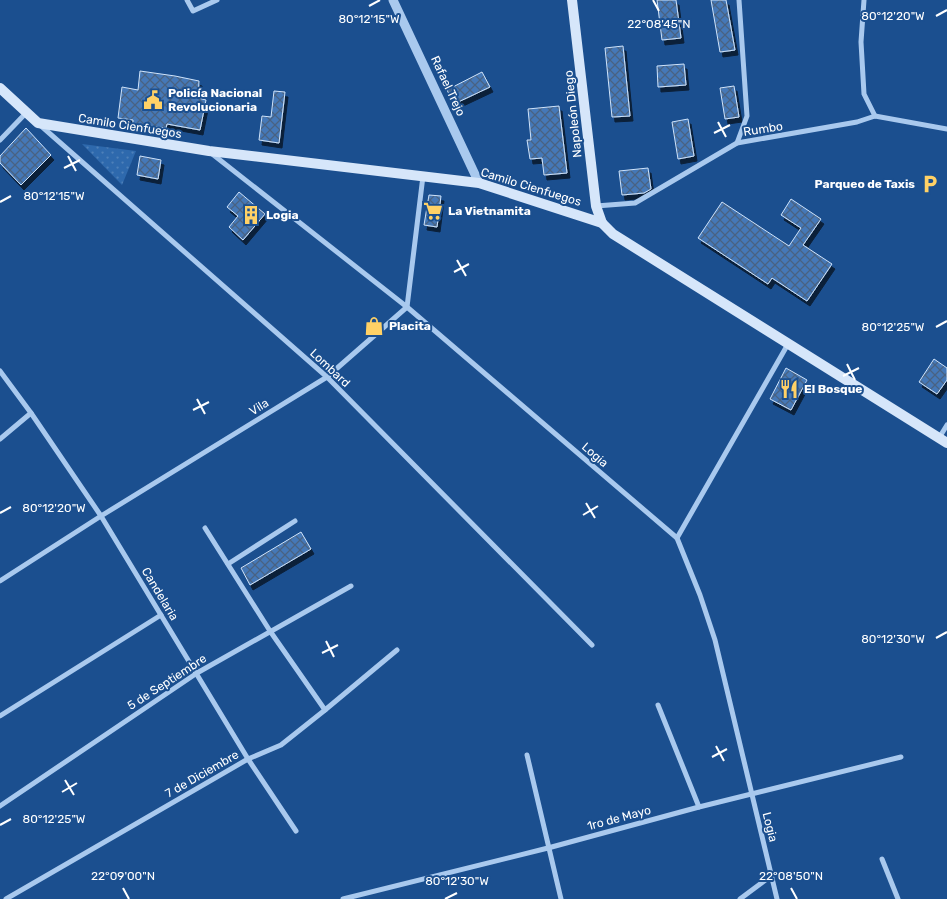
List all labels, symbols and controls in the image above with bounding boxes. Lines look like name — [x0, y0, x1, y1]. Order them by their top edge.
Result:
text: 80°12'20"W — [861, 9, 925, 23]
text: 80°12'15"W — [338, 12, 400, 26]
text: 22°08'45"N — [627, 17, 691, 31]
street label: Rafael Trejo — [428, 54, 468, 118]
street label: Napoleón Diego — [561, 70, 585, 158]
place label: Policía Nacional Revolucionaria — [168, 86, 262, 114]
public building icon: Policía Nacional Revolucionaria — [142, 89, 164, 111]
street label: Camilo Cienfuegos — [77, 111, 183, 141]
street label: Rumbo — [742, 119, 784, 139]
street label: Camilo Cienfuegos — [479, 165, 583, 209]
parking icon: Parqueo de Taxis — [919, 173, 941, 195]
place label: Parqueo de Taxis — [815, 177, 915, 191]
text: 80°12'15"W — [23, 189, 85, 203]
supermarket icon: La Vietnamita — [422, 200, 444, 222]
building icon: Logia — [240, 204, 262, 226]
place label: La Vietnamita — [448, 204, 531, 218]
place label: Logia — [266, 208, 299, 222]
shop icon: Placita — [363, 315, 385, 337]
place label: Placita — [389, 319, 431, 333]
text: 80°12'25"W — [862, 320, 925, 334]
street label: Lombard — [307, 346, 353, 390]
restaurant icon: El Bosque — [778, 378, 800, 400]
place label: El Bosque — [804, 382, 862, 396]
street label: Vila — [247, 396, 271, 418]
street label: Logia — [579, 440, 611, 470]
text: 80°12'20"W — [22, 501, 86, 515]
street label: Candelaria — [139, 565, 181, 623]
text: 80°12'30"W — [861, 632, 925, 646]
street label: 5 de Septiembre — [125, 651, 209, 713]
street label: 7 de Diciembre — [163, 747, 241, 801]
street label: 1ro de Mayo — [586, 803, 653, 833]
street label: Logia — [760, 811, 780, 843]
text: 80°12'25"W — [23, 812, 86, 826]
text: 22°09'00"N — [91, 869, 155, 883]
text: 22°08'50"N — [759, 869, 823, 883]
text: 80°12'30"W — [425, 874, 489, 888]

